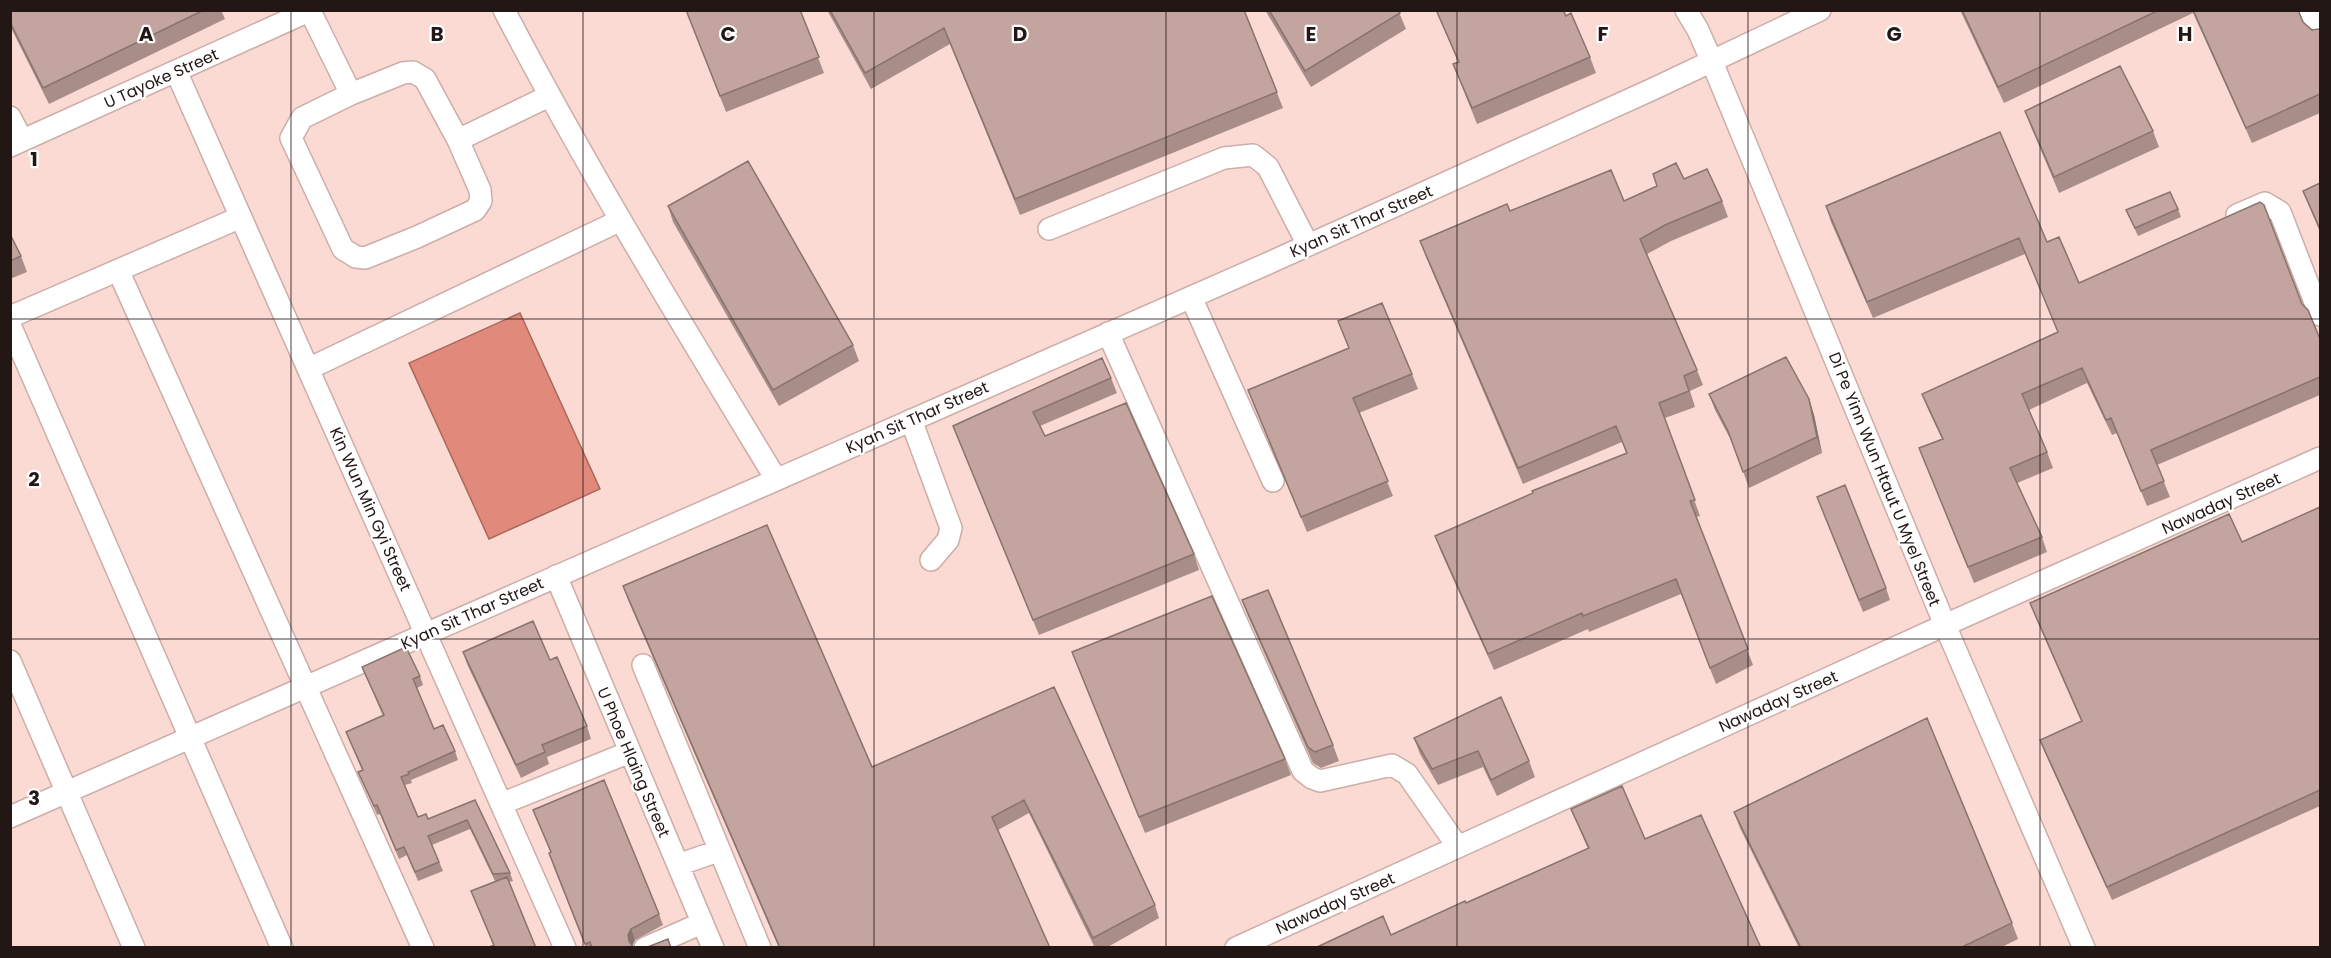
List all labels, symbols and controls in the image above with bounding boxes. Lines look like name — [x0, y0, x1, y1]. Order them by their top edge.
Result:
text: A — [139, 20, 154, 48]
text: B — [430, 20, 444, 48]
text: C — [720, 20, 736, 48]
text: D — [1013, 20, 1027, 48]
text: E — [1306, 20, 1316, 48]
text: F — [1598, 20, 1609, 48]
text: G — [1886, 20, 1902, 48]
text: H — [2178, 20, 2192, 48]
street label: U Tayoke Street — [100, 43, 222, 114]
text: 1 — [30, 145, 38, 173]
street label: Kyan Sit Thar Street — [1286, 180, 1436, 263]
street label: Di Pe Yinn Wun Htaut U Myel Street — [1823, 349, 1946, 610]
street label: Kyan Sit Thar Street — [842, 376, 992, 459]
street label: Kin Wun Min Gyi Street — [324, 424, 417, 595]
text: 2 — [28, 465, 40, 493]
street label: Nawaday Street — [2158, 467, 2284, 540]
street label: Kyan Sit Thar Street — [397, 572, 547, 655]
street label: Nawaday Street — [1715, 665, 1841, 738]
street label: U Phoe Hlaing Street — [592, 684, 676, 841]
text: 3 — [28, 784, 40, 812]
street label: Nawaday Street — [1272, 867, 1398, 940]

